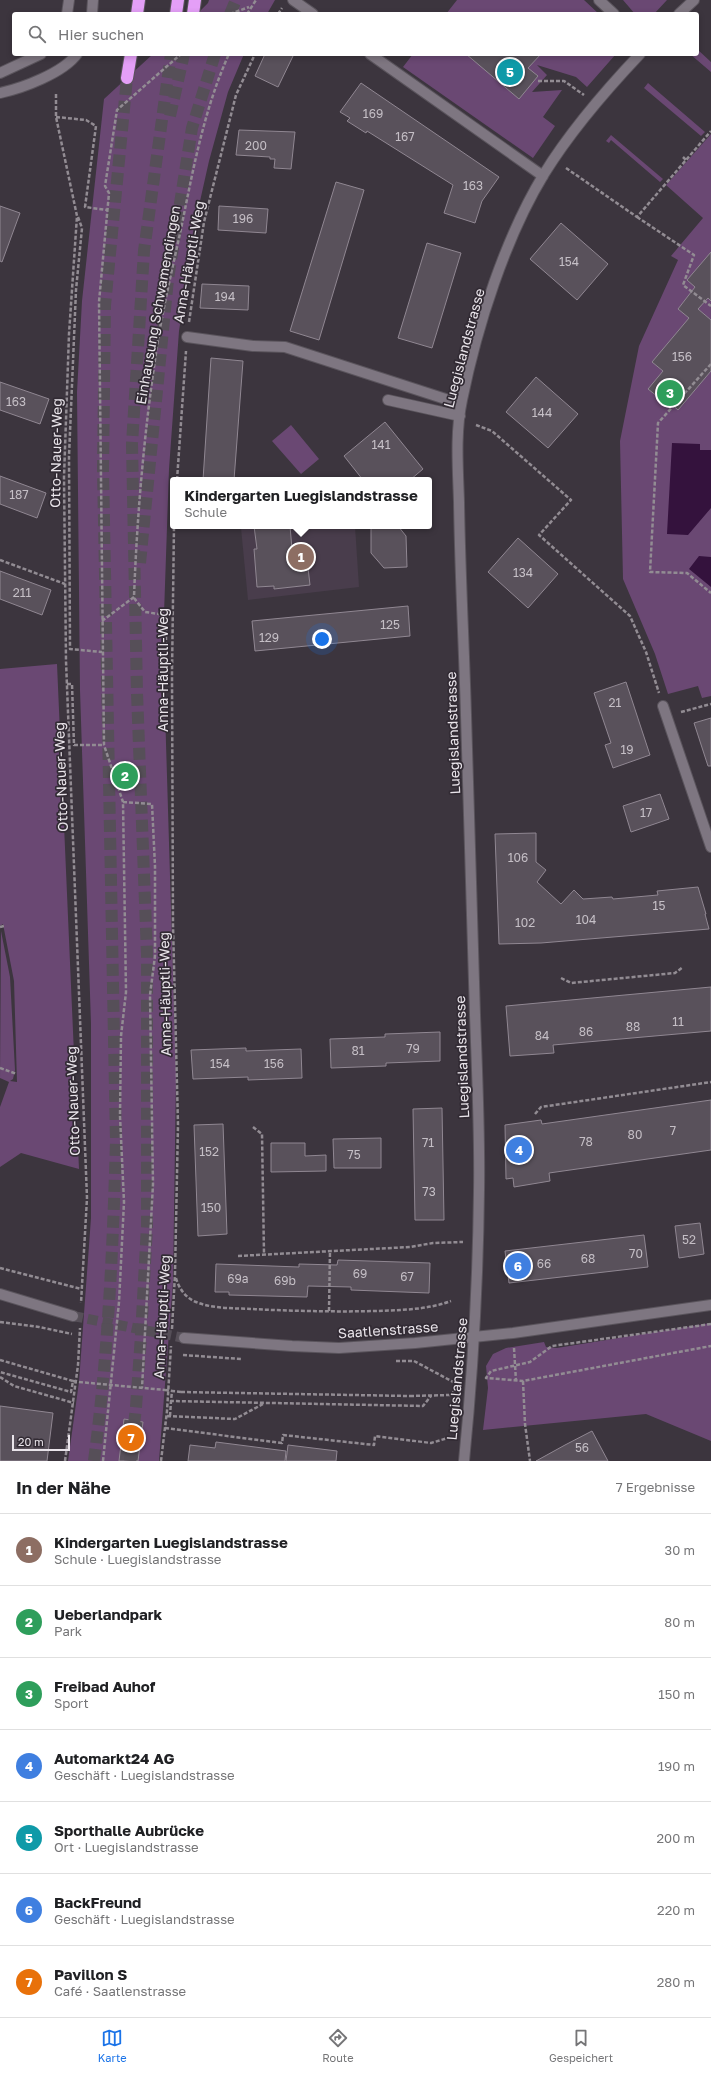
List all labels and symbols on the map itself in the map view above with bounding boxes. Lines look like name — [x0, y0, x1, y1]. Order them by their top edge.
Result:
pin: 5 — [497, 57, 523, 87]
house number: 169 — [363, 106, 383, 121]
house number: 167 — [395, 129, 415, 144]
house number: 200 — [245, 138, 267, 153]
house number: 163 — [463, 178, 483, 193]
street label: Anna-Häuptli-Weg — [169, 199, 208, 325]
street label: Einhausung Schwamendingen — [132, 204, 183, 406]
house number: 196 — [233, 211, 253, 226]
house number: 154 — [559, 254, 579, 269]
street label: Luegislandstrasse — [439, 286, 488, 409]
house number: 194 — [215, 289, 235, 304]
house number: 156 — [672, 349, 692, 364]
pin: 3 — [657, 378, 683, 408]
house number: 163 — [6, 394, 26, 409]
street label: Otto-Nauer-Weg — [46, 398, 65, 508]
house number: 144 — [532, 405, 552, 420]
house number: 141 — [372, 437, 391, 452]
house number: 187 — [9, 487, 29, 502]
pin: 1 — [288, 542, 314, 572]
house number: 134 — [513, 565, 533, 580]
house number: 211 — [13, 585, 31, 600]
street label: Anna-Häuptli-Weg — [154, 608, 171, 732]
house number: 125 — [380, 617, 400, 632]
your location — [312, 629, 332, 649]
house number: 129 — [259, 630, 279, 645]
street label: Luegislandstrasse — [442, 671, 463, 795]
house number: 21 — [609, 695, 622, 710]
street label: Otto-Nauer-Weg — [50, 722, 71, 832]
house number: 19 — [620, 742, 634, 757]
pin: 2 — [112, 761, 138, 791]
house number: 17 — [640, 805, 652, 820]
house number: 106 — [508, 850, 528, 865]
house number: 15 — [653, 898, 665, 913]
house number: 104 — [576, 912, 596, 927]
house number: 102 — [515, 915, 535, 930]
street label: Anna-Häuptli-Weg — [155, 932, 174, 1056]
street label: Luegislandstrasse — [451, 995, 472, 1119]
house number: 11 — [672, 1014, 684, 1029]
house number: 88 — [626, 1019, 640, 1034]
house number: 86 — [579, 1024, 593, 1039]
house number: 84 — [535, 1028, 549, 1043]
house number: 79 — [406, 1041, 420, 1056]
house number: 81 — [351, 1043, 365, 1058]
street label: Otto-Nauer-Weg — [62, 1046, 83, 1156]
house number: 154 — [210, 1056, 230, 1071]
house number: 156 — [264, 1056, 284, 1071]
house number: 7 — [670, 1123, 676, 1138]
house number: 80 — [628, 1127, 642, 1142]
house number: 78 — [579, 1134, 593, 1149]
house number: 71 — [422, 1135, 434, 1150]
pin: 4 — [506, 1135, 532, 1165]
house number: 152 — [199, 1144, 219, 1159]
house number: 75 — [347, 1147, 361, 1162]
house number: 73 — [422, 1184, 436, 1199]
house number: 150 — [201, 1200, 221, 1215]
house number: 52 — [682, 1232, 696, 1247]
house number: 70 — [629, 1246, 643, 1261]
pin: 6 — [505, 1251, 531, 1281]
house number: 68 — [581, 1251, 595, 1266]
street label: Anna-Häuptli-Weg — [150, 1254, 173, 1379]
house number: 66 — [537, 1256, 551, 1271]
house number: 69 — [353, 1266, 367, 1281]
house number: 67 — [400, 1269, 414, 1284]
house number: 69a — [227, 1271, 249, 1286]
house number: 69b — [274, 1273, 296, 1288]
street label: Luegislandstrasse — [443, 1317, 470, 1441]
street label: Saatlenstrasse — [337, 1318, 439, 1341]
pin: 7 — [118, 1423, 144, 1453]
scale bar — [12, 1433, 70, 1452]
house number: 56 — [575, 1440, 589, 1455]

